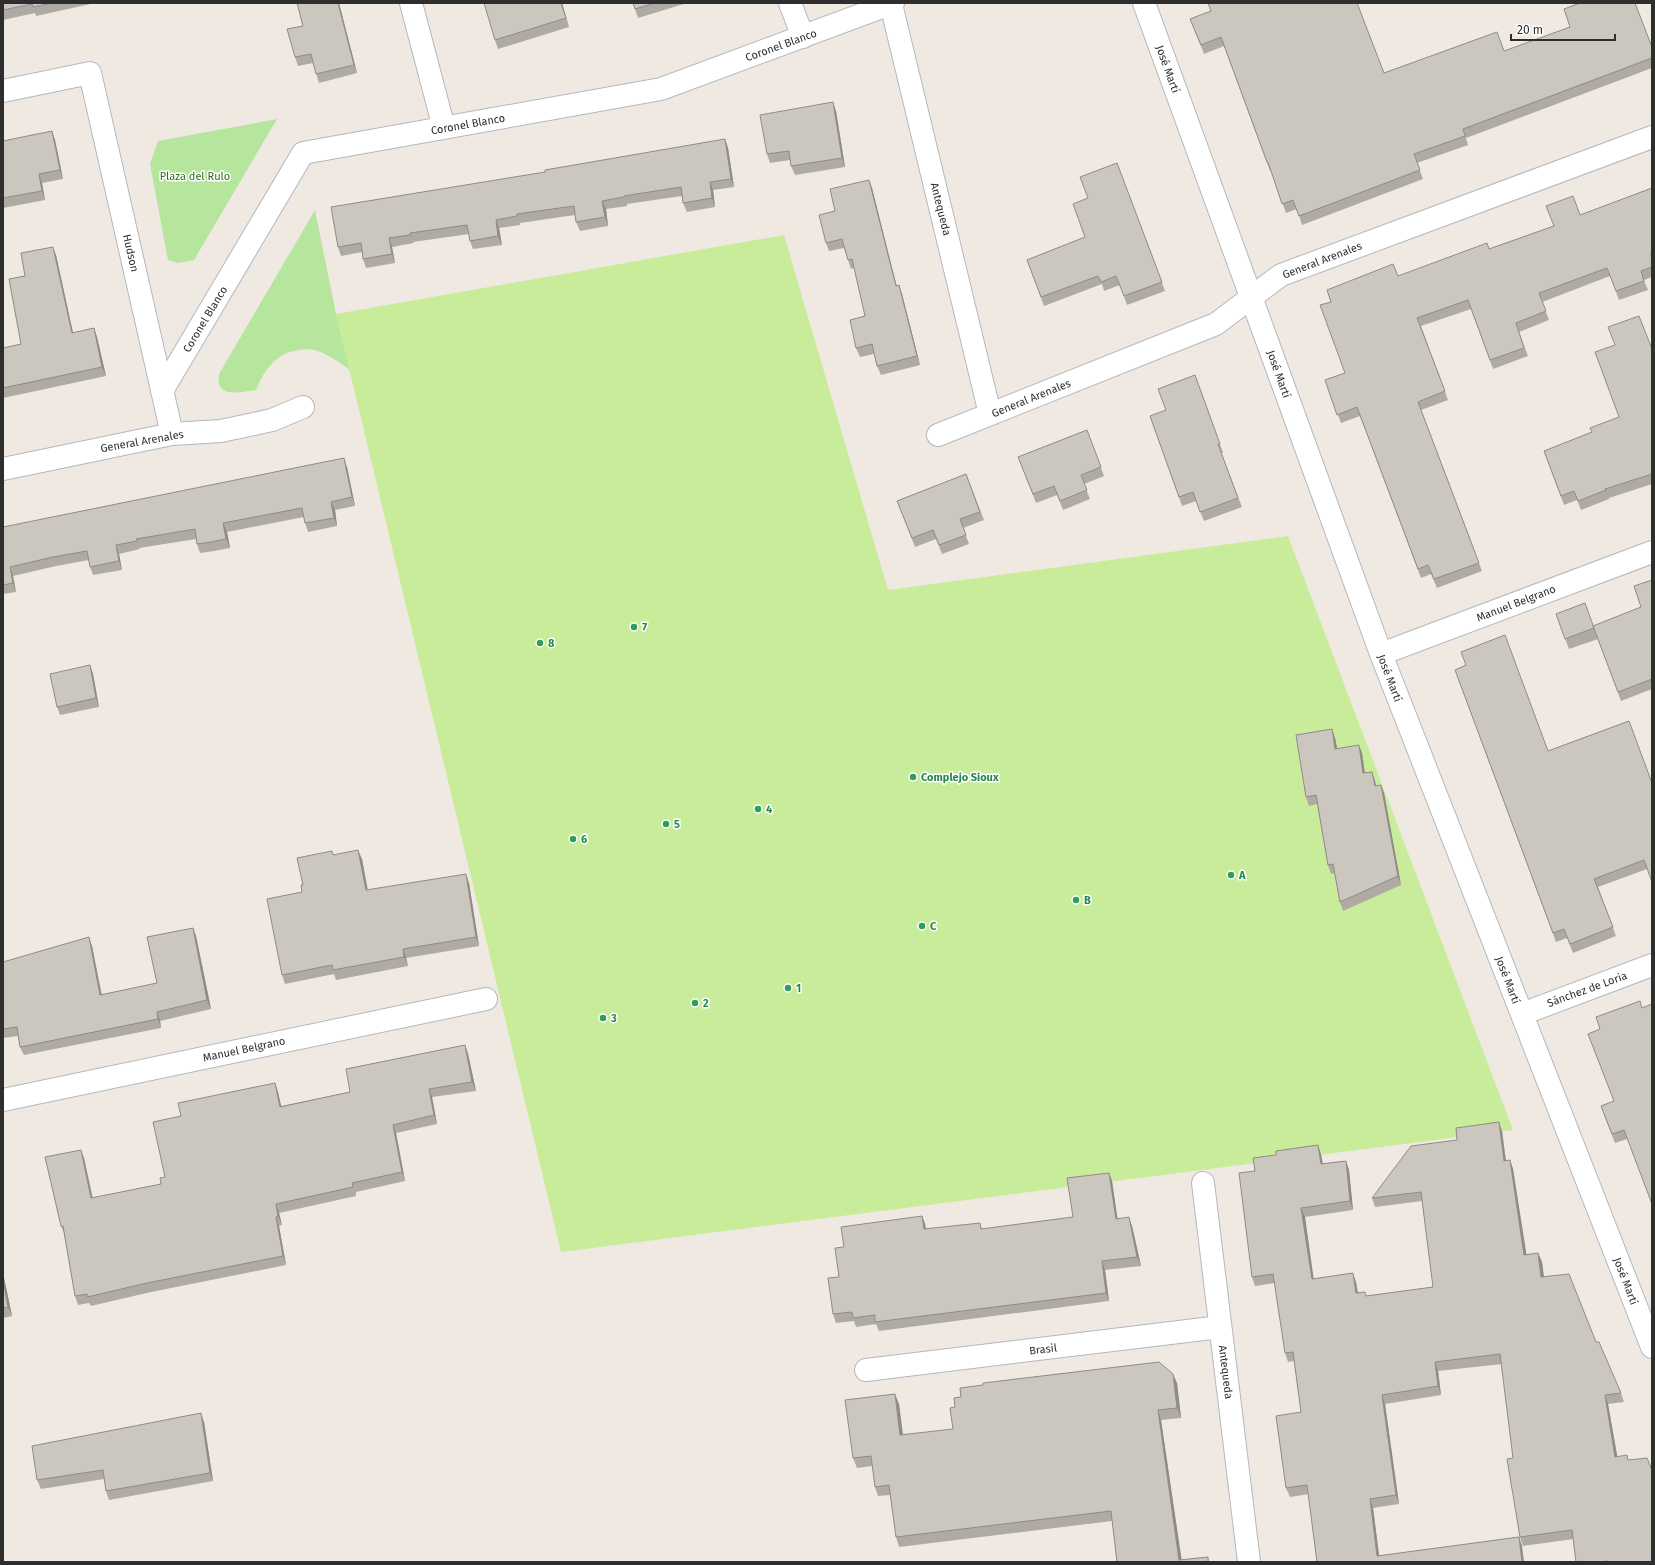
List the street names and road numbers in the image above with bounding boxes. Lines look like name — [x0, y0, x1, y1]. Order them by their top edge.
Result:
street label: Coronel Blanco — [744, 27, 819, 64]
street label: José Martí — [1153, 44, 1182, 95]
street label: Coronel Blanco — [430, 112, 506, 137]
street label: Antequeda — [928, 181, 953, 237]
street label: Hudson — [120, 233, 141, 273]
street label: General Arenales — [1281, 239, 1364, 282]
street label: Coronel Blanco — [181, 284, 230, 355]
street label: José Martí — [1264, 349, 1293, 400]
street label: General Arenales — [990, 377, 1073, 420]
street label: General Arenales — [100, 428, 185, 455]
street label: Manuel Belgrano — [1475, 582, 1558, 625]
street label: José Martí — [1375, 653, 1405, 704]
street label: José Martí — [1493, 955, 1523, 1006]
street label: Sánchez de Loria — [1545, 969, 1629, 1010]
street label: Manuel Belgrano — [202, 1034, 286, 1065]
street label: José Martí — [1611, 1256, 1641, 1307]
street label: Brasil — [1028, 1341, 1058, 1358]
street label: Antequeda — [1216, 1344, 1235, 1400]

